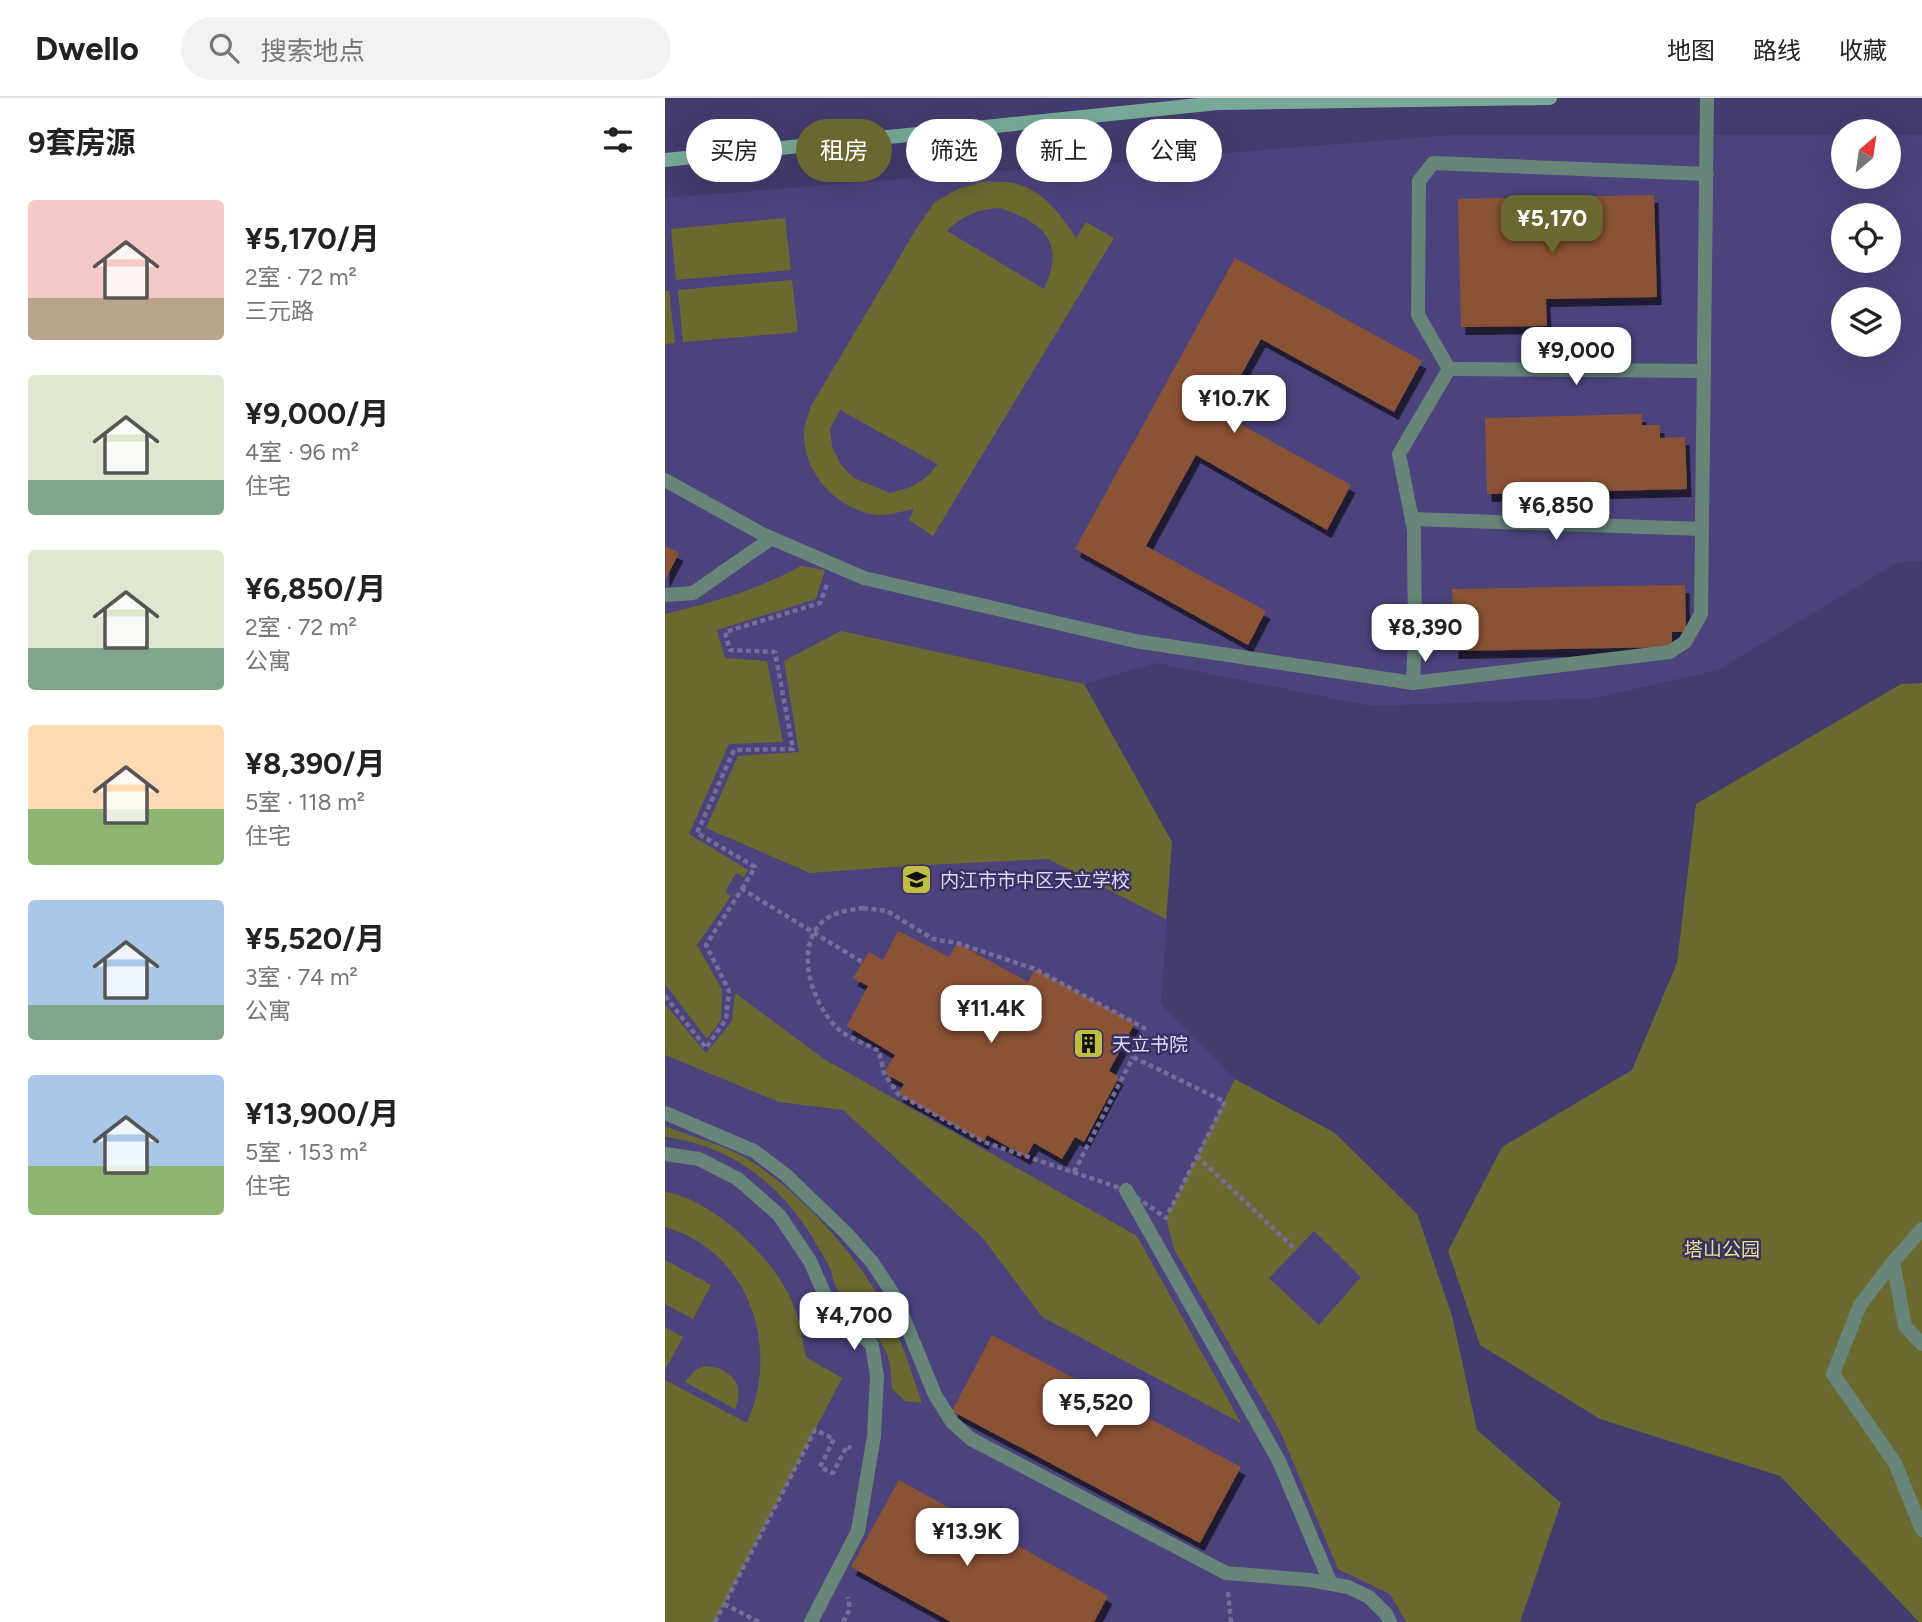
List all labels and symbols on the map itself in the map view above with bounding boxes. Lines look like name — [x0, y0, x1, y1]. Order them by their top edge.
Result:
north arrow — [1831, 119, 1901, 189]
pin: ¥5,170 — [1495, 195, 1609, 255]
pin: ¥9,000 — [1519, 328, 1633, 387]
pin: ¥10.7K — [1177, 376, 1291, 435]
pin: ¥6,850 — [1499, 482, 1613, 542]
pin: ¥8,390 — [1368, 604, 1482, 664]
school or university icon: 内江市市中区天立学校 — [900, 863, 934, 897]
place label: 内江市市中区天立学校 — [940, 869, 1130, 892]
pin: ¥11.4K — [934, 986, 1048, 1045]
building icon: 天立书院 — [1072, 1027, 1106, 1061]
place label: 天立书院 — [1112, 1033, 1188, 1056]
park label: 塔山公园 — [1684, 1238, 1760, 1261]
pin: ¥4,700 — [797, 1292, 911, 1352]
pin: ¥5,520 — [1039, 1380, 1153, 1439]
pin: ¥13.9K — [910, 1508, 1024, 1568]

